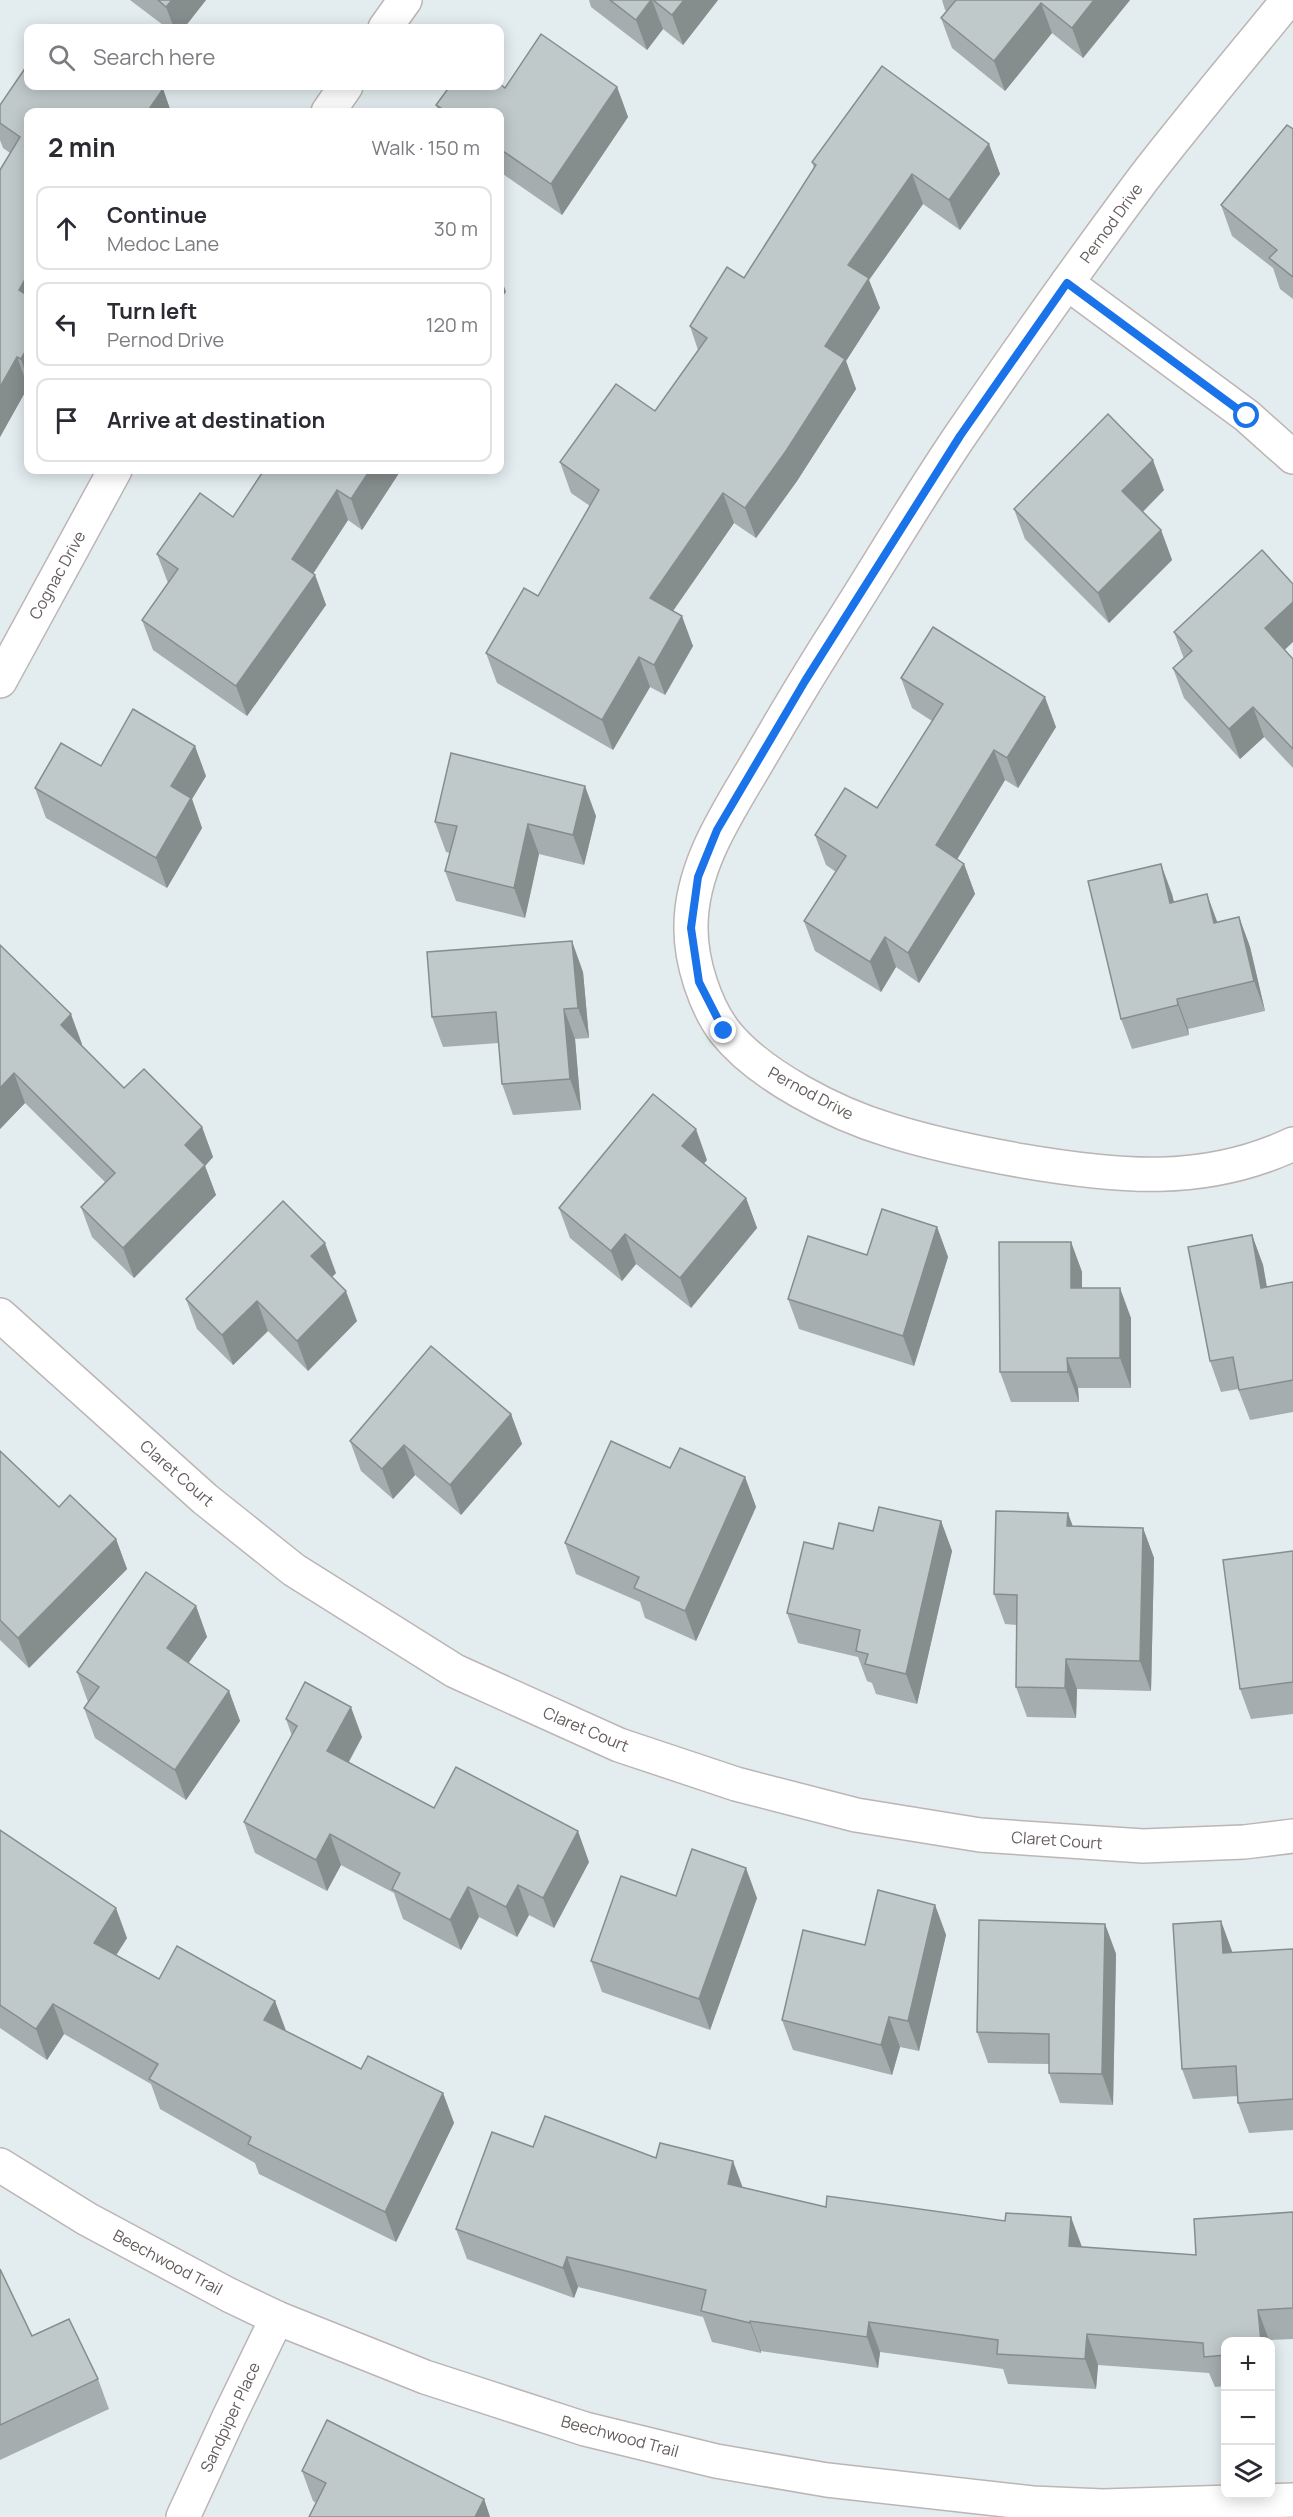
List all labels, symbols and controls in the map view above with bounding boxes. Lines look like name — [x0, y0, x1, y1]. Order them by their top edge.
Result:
search box — [24, 24, 504, 90]
icon: search — [45, 41, 78, 74]
text: Search here — [93, 42, 215, 72]
text: 2 min — [48, 129, 116, 165]
text: Walk · 150 m — [371, 134, 480, 161]
street label: Pernod Drive — [1075, 179, 1147, 267]
text: Continue — [107, 200, 207, 230]
icon: ahead — [50, 212, 83, 245]
text: 30 m — [434, 215, 478, 242]
text: Medoc Lane — [107, 230, 219, 257]
text: Turn left — [107, 296, 197, 326]
icon: left — [50, 308, 83, 341]
text: 120 m — [426, 311, 478, 338]
text: Pernod Drive — [107, 326, 224, 353]
route start — [1233, 402, 1259, 428]
icon: arrive — [50, 404, 83, 437]
text: Arrive at destination — [107, 405, 325, 435]
street label: Cognac Drive — [24, 527, 90, 623]
route end — [710, 1017, 736, 1043]
street label: Pernod Drive — [764, 1061, 858, 1125]
street label: Claret Court — [135, 1435, 219, 1511]
street label: Claret Court — [540, 1701, 632, 1757]
street label: Claret Court — [1011, 1826, 1103, 1854]
street label: Beechwood Trail — [109, 2224, 227, 2300]
map controls — [1221, 2337, 1275, 2499]
button: + — [1221, 2337, 1275, 2391]
street label: Sandpiper Place — [195, 2358, 265, 2476]
button: − — [1221, 2391, 1275, 2445]
street label: Beechwood Trail — [559, 2410, 681, 2462]
button: layers — [1221, 2445, 1275, 2499]

